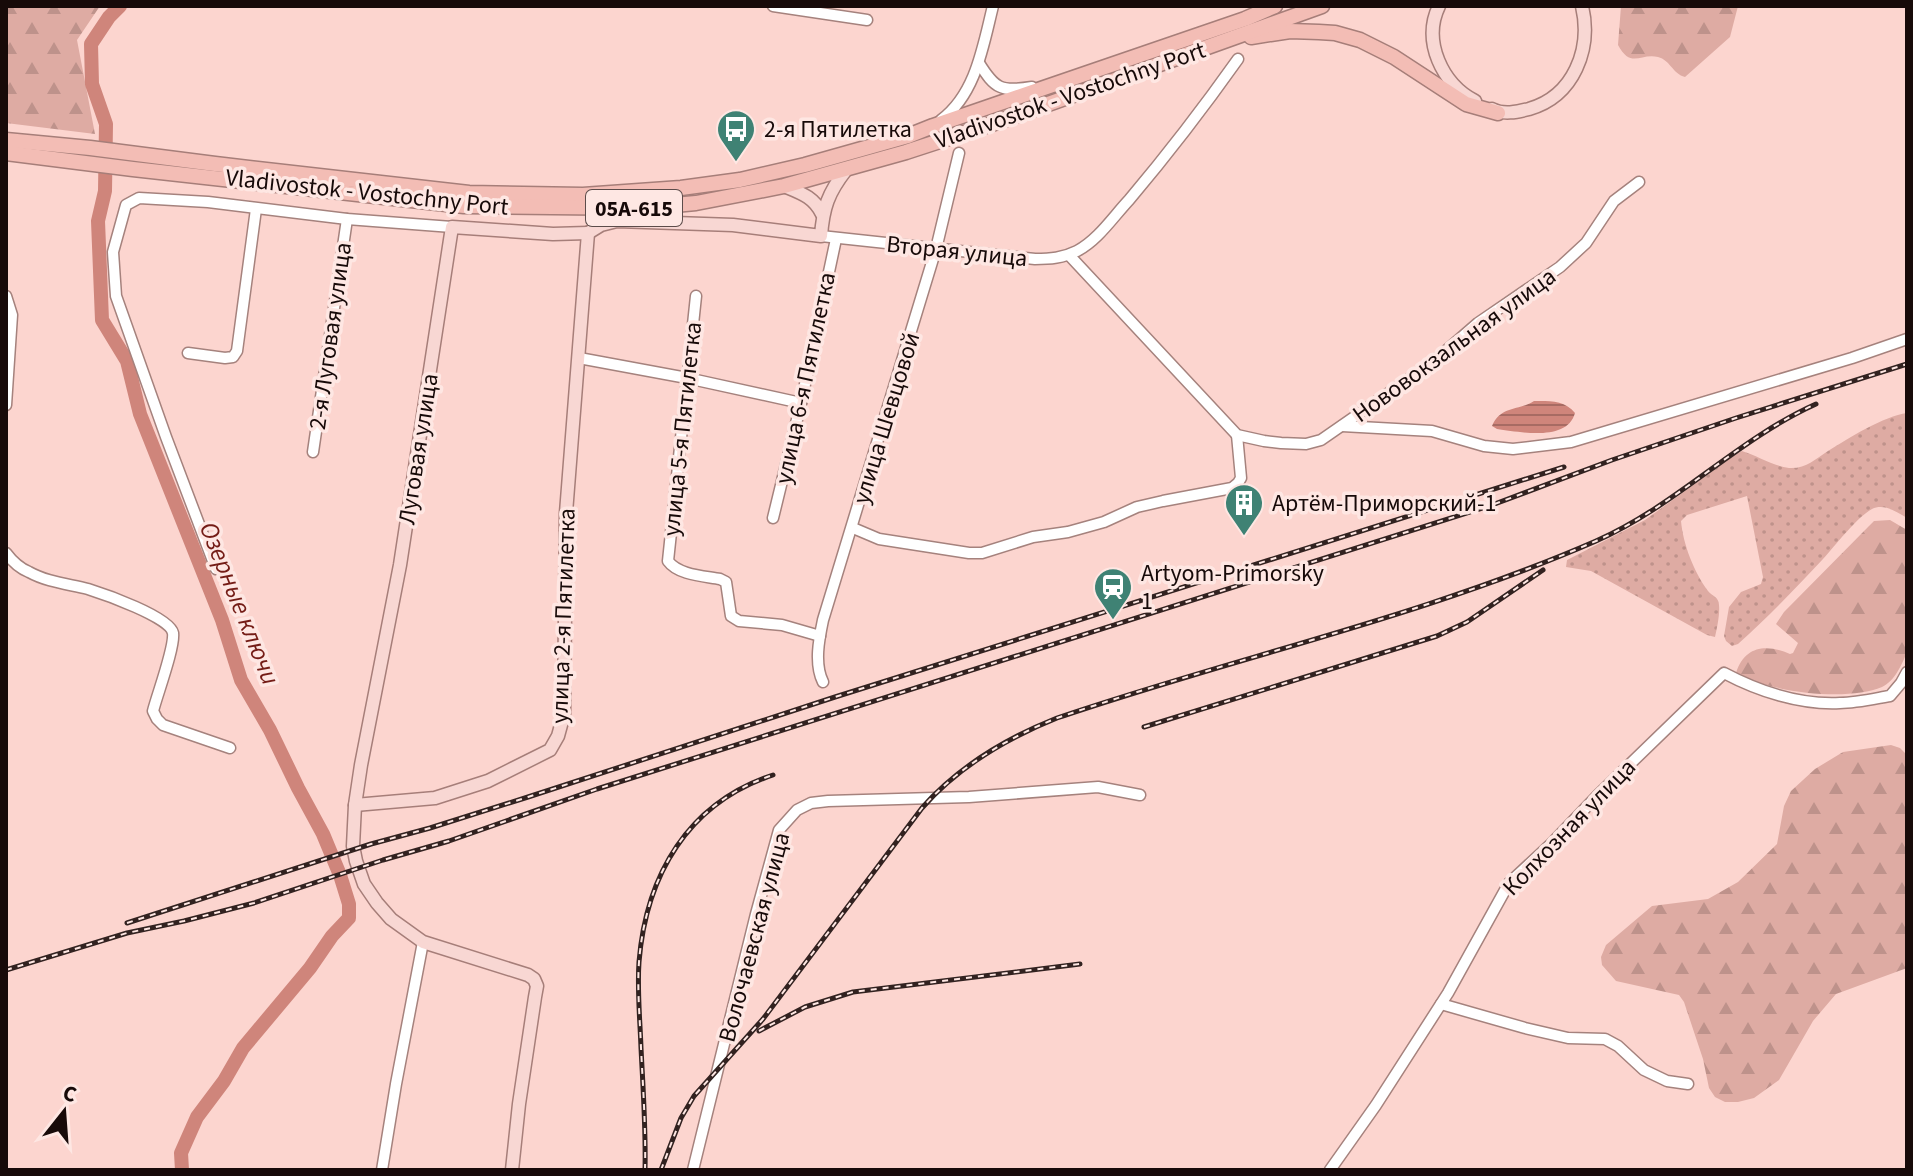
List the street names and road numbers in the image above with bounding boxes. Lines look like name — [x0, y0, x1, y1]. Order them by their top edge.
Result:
street label: Vladivostok - Vostochny Port — [930, 33, 1210, 158]
street label: Vladivostok - Vostochny Port — [224, 160, 510, 225]
road number: 05А-615 — [586, 190, 682, 226]
street label: Вторая улица — [885, 227, 1029, 276]
street label: 2-я Луговая улица — [300, 240, 361, 432]
street label: Нововокзальная улица — [1345, 259, 1563, 431]
street label: улица 6-я Пятилетка — [766, 269, 845, 487]
street label: улица 5-я Пятилетка — [654, 320, 711, 538]
street label: улица Шевцовой — [844, 328, 929, 508]
street label: Луговая улица — [389, 371, 448, 527]
street label: улица 2-я Пятилетка — [542, 508, 585, 724]
street label: Колхозная улица — [1495, 751, 1644, 904]
street label: Волочаевская улица — [710, 828, 799, 1046]

